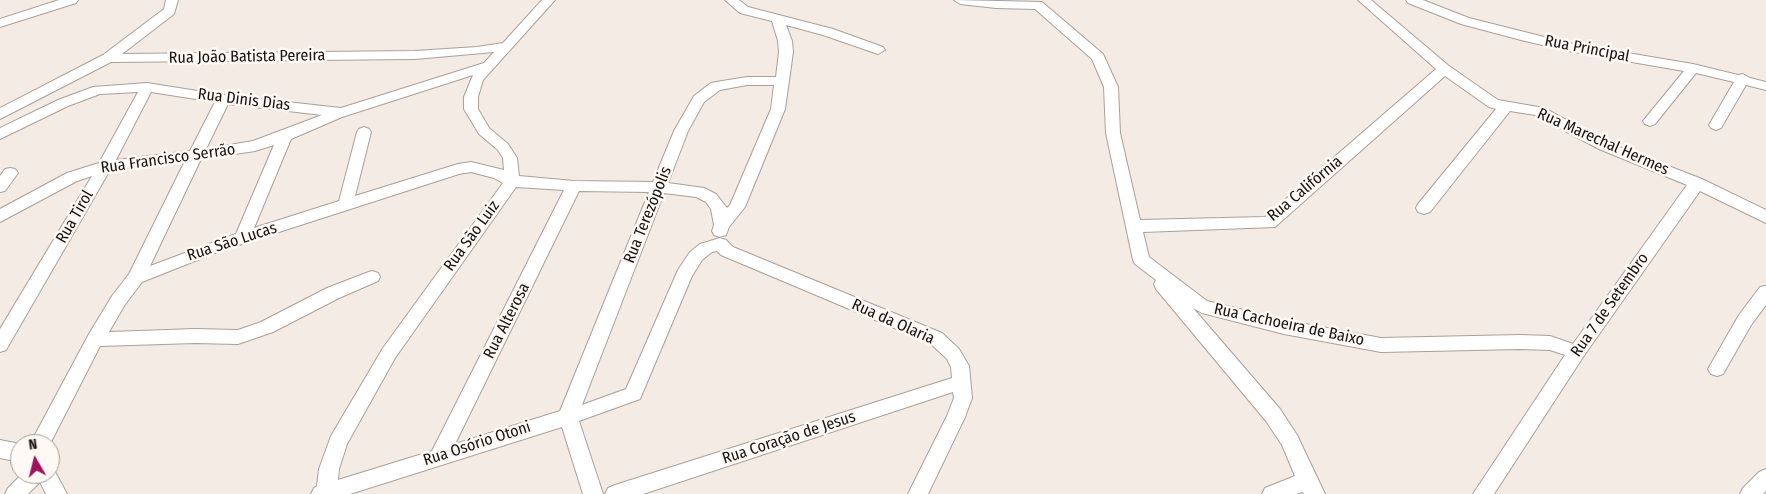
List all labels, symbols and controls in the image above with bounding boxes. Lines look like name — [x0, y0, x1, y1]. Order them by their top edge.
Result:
street label: Rua Principal — [1543, 31, 1631, 67]
street label: Rua João Batista Pereira — [169, 46, 325, 68]
street label: Rua Dinis Dias — [197, 85, 291, 115]
street label: Rua Marechal Hermes — [1534, 104, 1672, 180]
street label: Rua Francisco Serrão — [99, 140, 237, 178]
street label: Rua Califórnia — [1264, 152, 1346, 226]
street label: Rua Terezópolis — [620, 164, 676, 266]
street label: Rua Tirol — [52, 187, 98, 247]
street label: Rua São Luiz — [440, 197, 504, 275]
street label: Rua São Lucas — [185, 218, 279, 266]
street label: Rua 7 de Setembro — [1567, 249, 1653, 361]
street label: Rua Alterosa — [480, 280, 534, 362]
street label: Rua da Olaria — [849, 295, 937, 349]
street label: Rua Cachoeira de Baixo — [1212, 300, 1366, 350]
street label: Rua Coração de Jesus — [720, 407, 858, 469]
street label: Rua Osório Otoni — [421, 418, 533, 470]
north arrow — [10, 434, 60, 484]
text: N — [28, 436, 38, 454]

